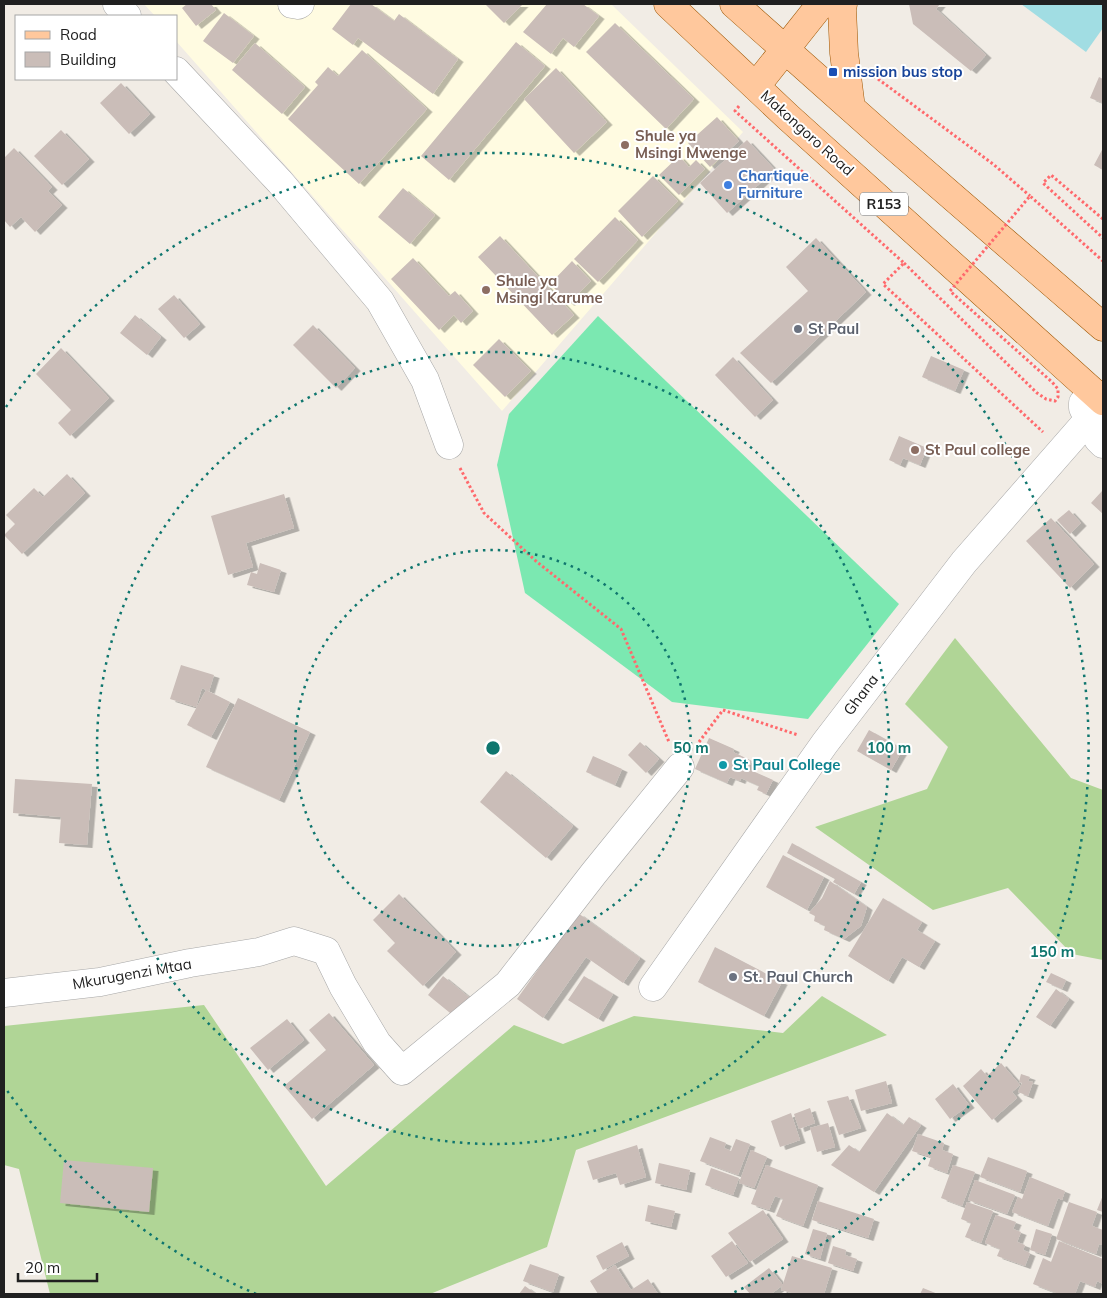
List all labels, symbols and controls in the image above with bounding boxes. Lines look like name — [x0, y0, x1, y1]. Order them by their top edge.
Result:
legend — [15, 15, 178, 80]
text: Road — [60, 25, 97, 44]
text: Building — [60, 50, 116, 69]
place label: mission bus stop — [843, 62, 962, 81]
marker: mission bus stop — [827, 66, 839, 78]
street label: Makongoro Road — [757, 86, 858, 179]
place label: Shule ya Msingi Mwenge — [635, 126, 747, 162]
marker: Shule ya Msingi Mwenge — [619, 139, 631, 151]
place label: Chartique Furniture — [738, 166, 809, 202]
marker: Chartique Furniture — [722, 179, 734, 191]
road number: R153 — [860, 192, 908, 215]
place label: Shule ya Msingi Karume — [496, 271, 603, 307]
marker: Shule ya Msingi Karume — [480, 284, 492, 296]
place label: St Paul — [808, 319, 859, 338]
marker: St Paul — [792, 323, 804, 335]
place label: St Paul college — [925, 440, 1030, 459]
marker: St Paul college — [909, 444, 921, 456]
street label: Ghana — [839, 670, 882, 719]
text: 50 m — [673, 738, 709, 757]
text: 100 m — [867, 738, 911, 757]
centre of rings — [484, 739, 502, 757]
place label: St Paul College — [733, 755, 841, 774]
marker: St Paul College — [717, 759, 729, 771]
text: 150 m — [1030, 942, 1074, 961]
street label: Mkurugenzi Mtaa — [71, 954, 193, 993]
place label: St. Paul Church — [743, 967, 853, 986]
marker: St. Paul Church — [727, 971, 739, 983]
scale bar — [18, 1250, 96, 1282]
text: 20 m — [25, 1258, 60, 1277]

